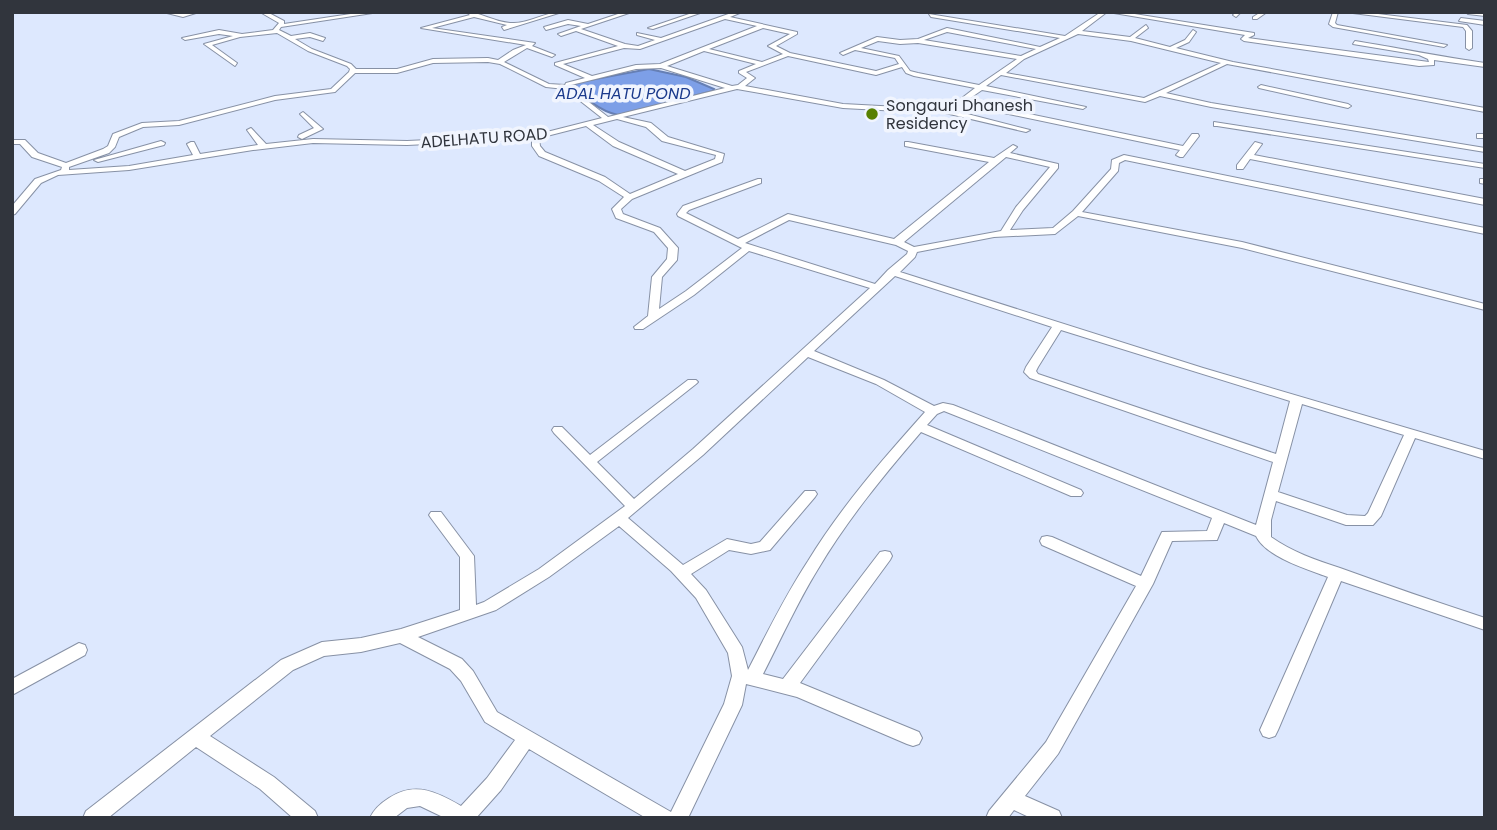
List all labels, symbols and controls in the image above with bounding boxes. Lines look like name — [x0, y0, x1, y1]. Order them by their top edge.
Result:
water label: ADAL HATU POND — [554, 82, 691, 105]
place label: Songauri Dhanesh Residency — [886, 94, 1033, 135]
marker: Songauri Dhanesh Residency — [864, 106, 880, 122]
street label: ADELHATU ROAD — [420, 122, 548, 154]

